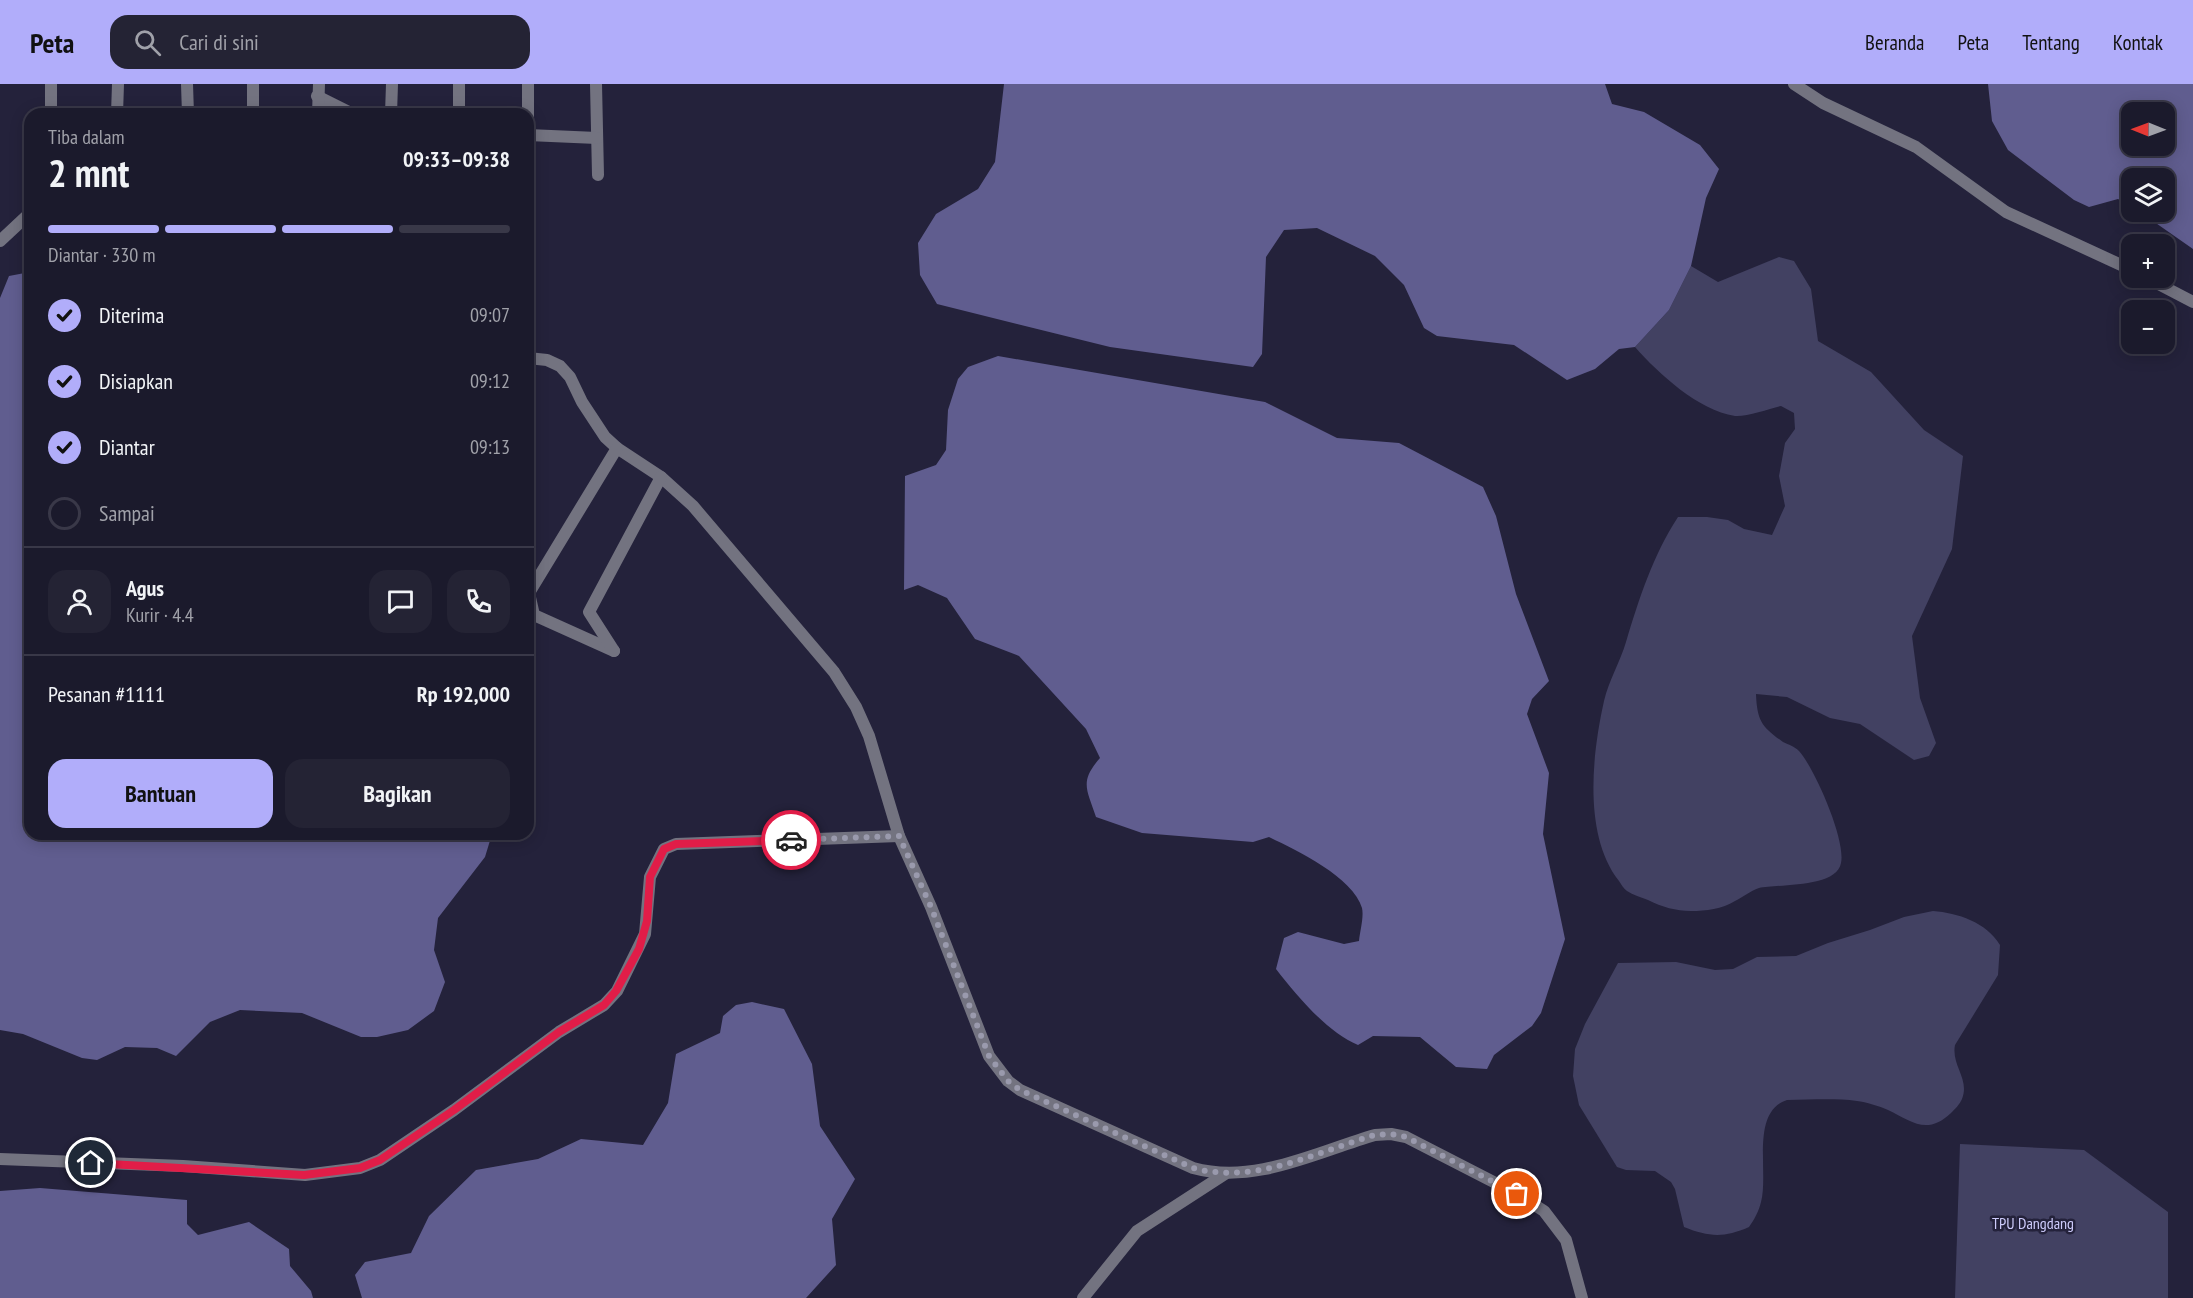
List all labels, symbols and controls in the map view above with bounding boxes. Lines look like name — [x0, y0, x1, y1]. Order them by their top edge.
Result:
search box — [110, 15, 530, 69]
text: Peta — [30, 24, 74, 61]
icon: search — [131, 26, 164, 59]
text: Cari di sini — [179, 28, 259, 56]
text: Beranda — [1865, 29, 1925, 56]
text: Peta — [1958, 29, 1989, 56]
text: Tentang — [2022, 29, 2080, 56]
text: Kontak — [2113, 29, 2163, 56]
north arrow — [2121, 102, 2175, 156]
map controls — [2121, 102, 2175, 354]
text: Tiba dalam — [48, 124, 125, 150]
text: 09:33–09:38 — [403, 145, 510, 173]
text: 2 mnt — [48, 147, 129, 198]
button: layers — [2121, 168, 2175, 222]
button: + — [2121, 234, 2175, 288]
text: Diantar · 330 m — [48, 242, 156, 268]
icon: check — [48, 299, 81, 332]
button: − — [2121, 300, 2175, 354]
text: Diterima — [99, 301, 164, 329]
text: 09:07 — [470, 302, 510, 328]
icon: check — [48, 365, 81, 398]
text: Disiapkan — [99, 367, 173, 395]
text: 09:12 — [470, 368, 510, 394]
icon: check — [48, 431, 81, 464]
text: Diantar — [99, 433, 155, 461]
text: 09:13 — [470, 434, 510, 460]
text: Sampai — [99, 499, 155, 527]
button: person — [48, 570, 111, 633]
button: chat — [369, 570, 432, 633]
button: phone — [447, 570, 510, 633]
text: Agus — [126, 574, 164, 602]
text: Kurir · 4.4 — [126, 602, 194, 628]
text: Pesanan #1111 — [48, 680, 165, 708]
text: Rp 192,000 — [417, 680, 510, 708]
button: Bantuan — [48, 759, 273, 828]
button: Bagikan — [285, 759, 510, 828]
courier — [761, 810, 821, 870]
icon: car — [775, 824, 808, 857]
pin — [65, 1137, 116, 1188]
icon: home — [74, 1146, 107, 1179]
pin — [1491, 1168, 1542, 1219]
icon: bag — [1500, 1177, 1533, 1210]
park label: TPU Dangdang — [1992, 1213, 2074, 1233]

